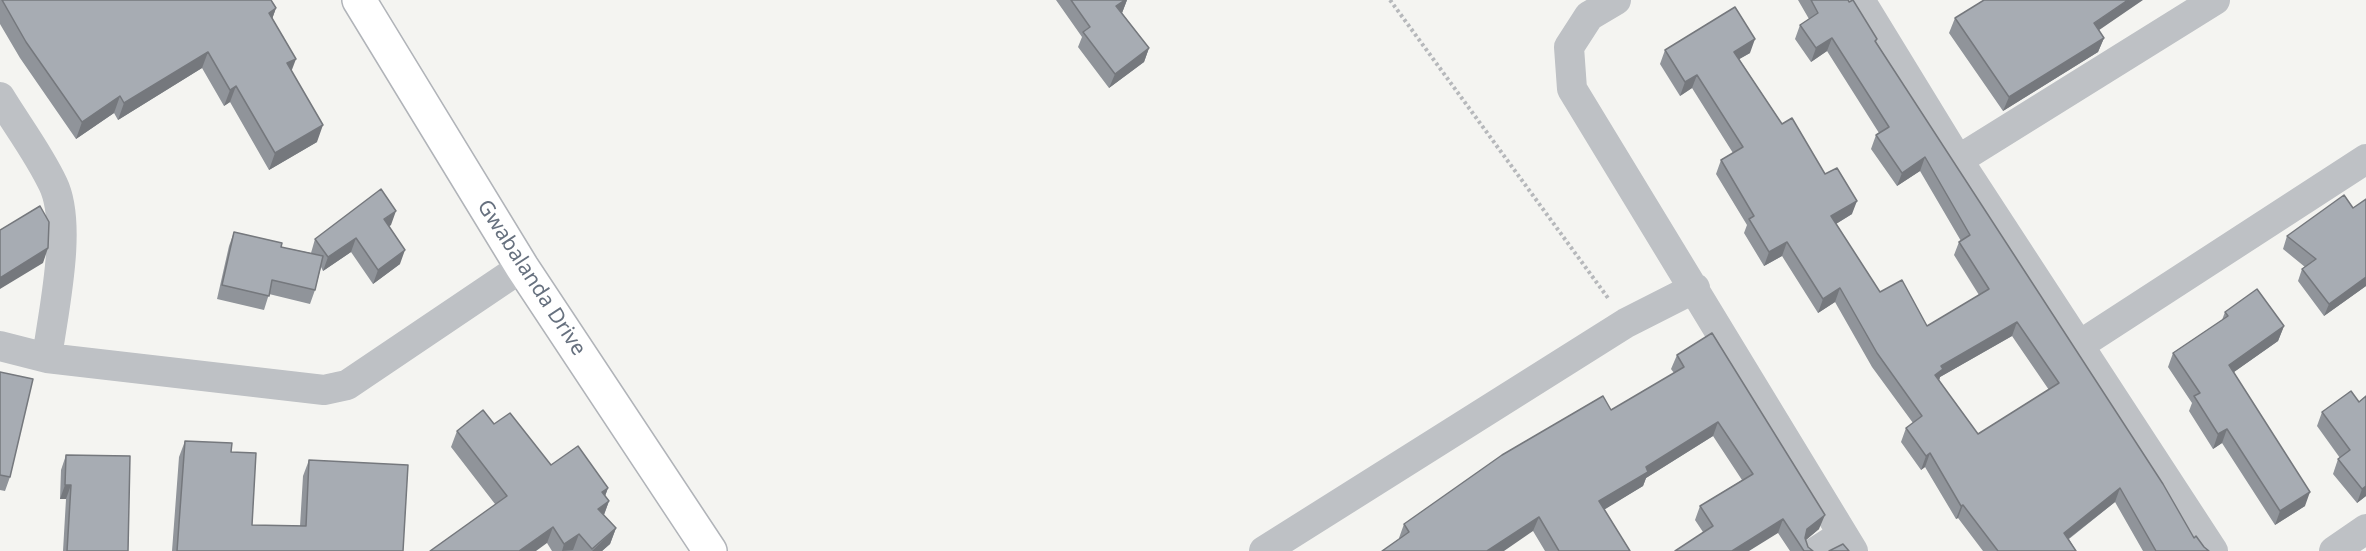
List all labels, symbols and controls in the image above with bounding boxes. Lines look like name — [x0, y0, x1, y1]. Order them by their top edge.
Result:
street label: Gwabalanda Drive — [471, 195, 591, 361]

